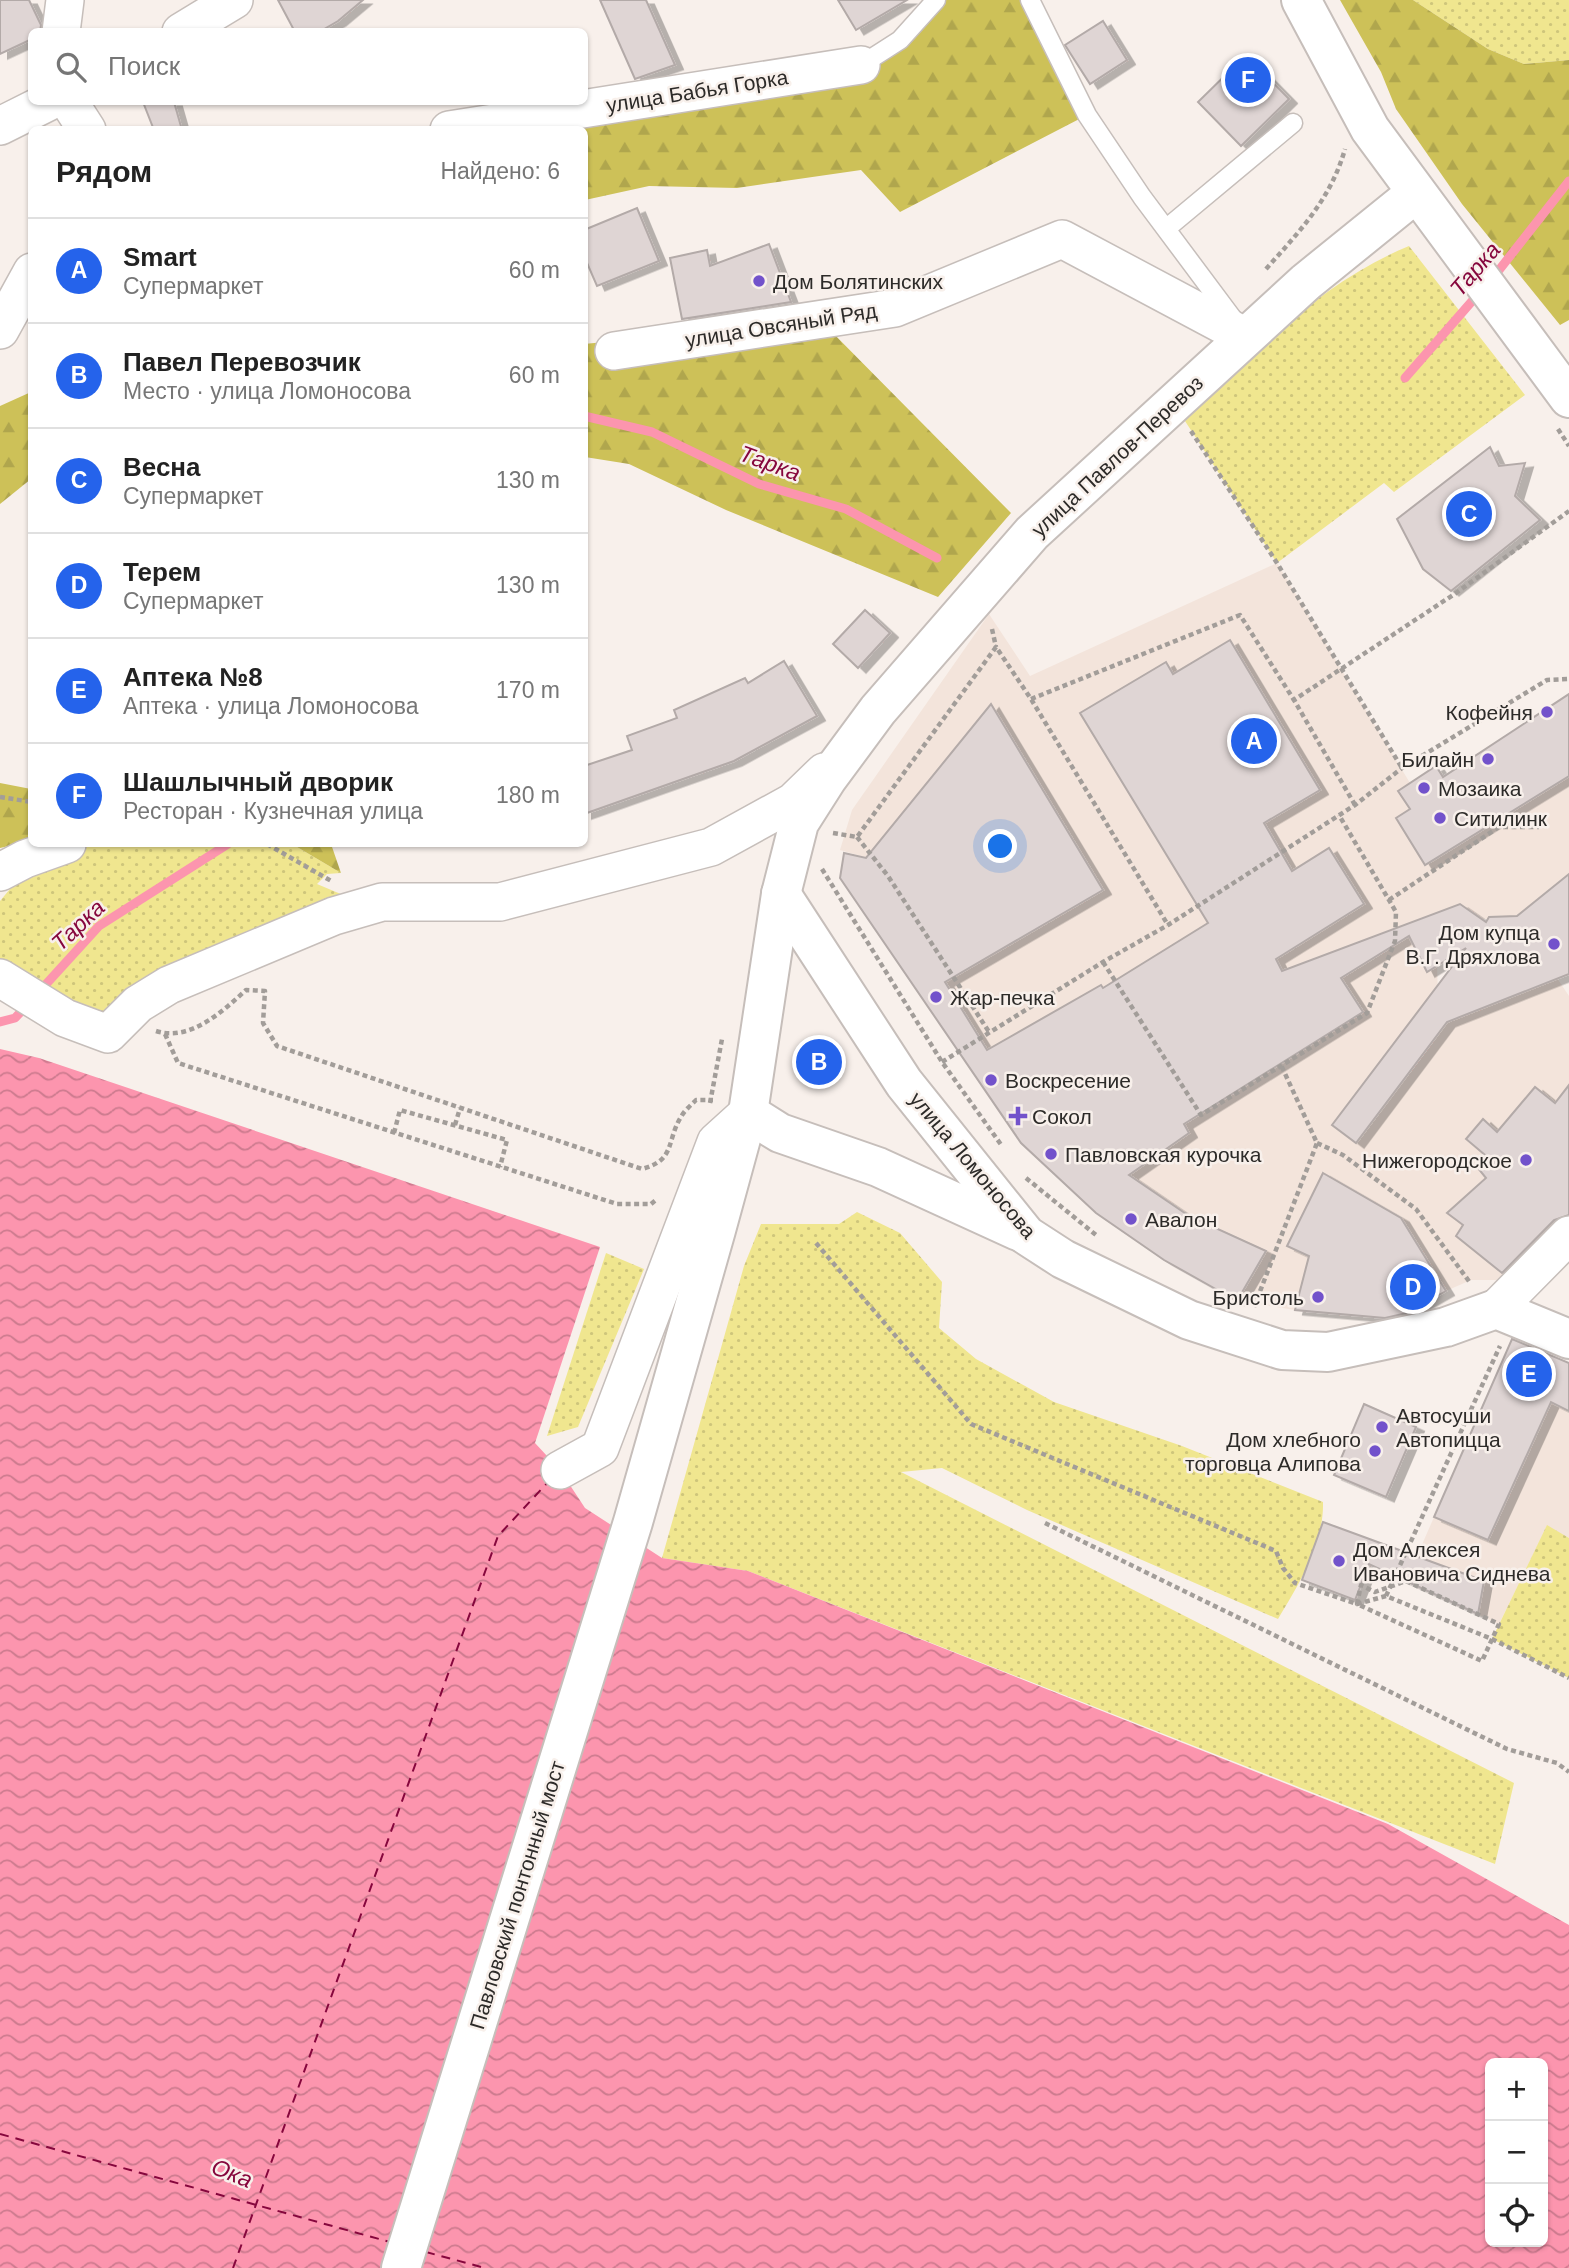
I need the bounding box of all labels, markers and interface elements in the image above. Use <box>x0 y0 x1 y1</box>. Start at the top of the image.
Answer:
search box <box>28 28 588 105</box>
icon: search <box>52 48 90 86</box>
text: Поиск <box>108 51 180 81</box>
pin: F <box>1225 54 1271 106</box>
street label: улица Бабья Горка <box>604 65 790 117</box>
text: Рядом <box>56 155 152 188</box>
text: Найдено: 6 <box>440 158 560 184</box>
water label: Тарка <box>1445 237 1505 301</box>
text: Smart <box>123 242 197 272</box>
text: A <box>71 257 87 283</box>
text: 60 m <box>509 257 560 283</box>
place label: Дом Болятинских <box>773 270 943 293</box>
text: Супермаркет <box>123 273 263 299</box>
marker: Дом Болятинских <box>751 273 767 289</box>
street label: улица Овсяный Ряд <box>683 298 879 352</box>
text: Павел Перевозчик <box>123 347 361 377</box>
text: B <box>71 362 87 388</box>
text: 60 m <box>509 362 560 388</box>
street label: улица Павлов-Перевоз <box>1027 371 1207 541</box>
text: Место · улица Ломоносова <box>123 378 411 404</box>
water label: Тарка <box>736 440 804 486</box>
text: Весна <box>123 452 201 482</box>
text: C <box>71 467 87 493</box>
text: 130 m <box>496 467 560 493</box>
text: Супермаркет <box>123 483 263 509</box>
pin: C <box>1446 488 1492 540</box>
text: Терем <box>123 557 201 587</box>
text: D <box>71 572 87 598</box>
text: 130 m <box>496 572 560 598</box>
text: Супермаркет <box>123 588 263 614</box>
text: Аптека №8 <box>123 662 263 692</box>
text: E <box>71 677 87 703</box>
text: 170 m <box>496 677 560 703</box>
text: Аптека · улица Ломоносова <box>123 693 419 719</box>
place label: Кофейня <box>1445 701 1533 724</box>
marker: Кофейня <box>1539 704 1555 720</box>
pin: A <box>1231 715 1277 767</box>
place label: Билайн <box>1401 748 1474 771</box>
marker: Билайн <box>1480 751 1496 767</box>
text: Шашлычный дворик <box>123 767 393 797</box>
place label: Мозаика <box>1438 777 1522 800</box>
marker: Мозаика <box>1416 780 1432 796</box>
text: F <box>72 782 86 808</box>
text: 180 m <box>496 782 560 808</box>
text: Ресторан · Кузнечная улица <box>123 798 423 824</box>
place label: Ситилинк <box>1454 807 1548 830</box>
marker: Ситилинк <box>1432 810 1448 826</box>
your location <box>983 829 1017 863</box>
water label: Тарка <box>46 894 110 956</box>
place label: Дом купца В.Г. Дряхлова <box>1405 921 1540 968</box>
marker: Дом купца В.Г. Дряхлова <box>1546 936 1562 952</box>
place label: Жар-печка <box>950 986 1055 1009</box>
marker: Жар-печка <box>928 989 944 1005</box>
pin: B <box>796 1036 842 1088</box>
place label: Воскресение <box>1005 1069 1131 1092</box>
marker: Воскресение <box>983 1072 999 1088</box>
street label: улица Ломоносова <box>905 1087 1041 1243</box>
place label: Сокол <box>1032 1105 1092 1128</box>
marker: Сокол <box>1010 1108 1026 1124</box>
place label: Павловская курочка <box>1065 1143 1262 1166</box>
marker: Павловская курочка <box>1043 1146 1059 1162</box>
place label: Нижегородское <box>1362 1149 1512 1172</box>
marker: Нижегородское <box>1518 1152 1534 1168</box>
place label: Авалон <box>1145 1208 1217 1231</box>
marker: Авалон <box>1123 1211 1139 1227</box>
pin: D <box>1390 1261 1436 1313</box>
place label: Бристоль <box>1213 1286 1304 1309</box>
marker: Бристоль <box>1310 1289 1326 1305</box>
pin: E <box>1506 1348 1552 1400</box>
place label: Автосуши Автопицца <box>1396 1404 1501 1451</box>
marker: Автосуши Автопицца <box>1374 1419 1390 1435</box>
place label: Дом хлебного торговца Алипова <box>1185 1428 1361 1475</box>
marker: Дом хлебного торговца Алипова <box>1367 1443 1383 1459</box>
place label: Дом Алексея Ивановича Сиднева <box>1353 1538 1551 1585</box>
marker: Дом Алексея Ивановича Сиднева <box>1331 1553 1347 1569</box>
street label: Павловский понтонный мост <box>465 1758 569 2032</box>
map controls <box>1485 2058 1548 2247</box>
button: + <box>1485 2058 1548 2121</box>
button: − <box>1485 2121 1548 2184</box>
water label: Ока <box>208 2153 256 2193</box>
button: locate <box>1485 2184 1548 2247</box>

